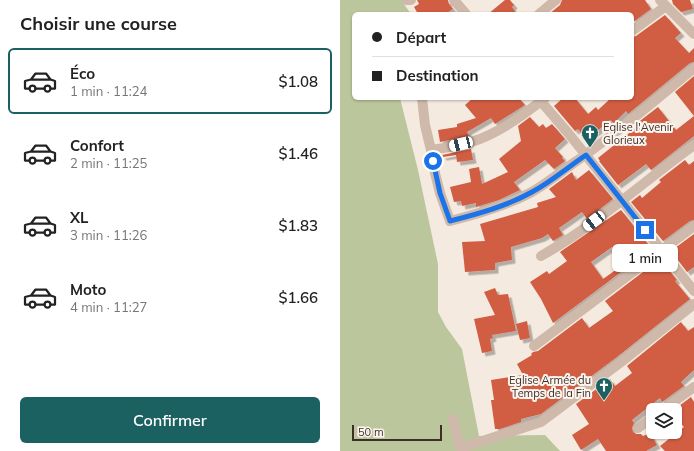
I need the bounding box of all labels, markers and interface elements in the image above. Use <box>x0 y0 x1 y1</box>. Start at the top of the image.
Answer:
text: Choisir une course <box>20 12 177 35</box>
text: Départ <box>396 28 446 47</box>
icon: car <box>22 63 58 99</box>
text: Éco <box>70 64 95 83</box>
text: Destination <box>396 66 479 85</box>
text: $1.08 <box>278 72 318 91</box>
text: 1 min · 11:24 <box>70 83 147 99</box>
place label: Eglise l'Avenir Glorieux <box>603 120 673 147</box>
church icon: Eglise l'Avenir Glorieux <box>580 123 600 148</box>
icon: car <box>22 135 58 171</box>
car <box>448 135 474 153</box>
text: Confort <box>70 136 124 155</box>
text: $1.46 <box>278 144 318 163</box>
route start <box>424 152 442 170</box>
text: 2 min · 11:25 <box>70 155 147 171</box>
icon: car <box>22 207 58 243</box>
text: XL <box>70 208 88 227</box>
car <box>581 209 607 233</box>
text: $1.83 <box>278 216 318 235</box>
route end <box>636 221 654 239</box>
text: 3 min · 11:26 <box>70 227 147 243</box>
callout: 1 min <box>612 244 678 272</box>
text: 1 min <box>628 250 662 266</box>
icon: car <box>22 279 58 315</box>
text: Moto <box>70 280 106 299</box>
text: $1.66 <box>278 288 318 307</box>
text: 4 min · 11:27 <box>70 299 147 315</box>
place label: Eglise Armée du Temps de la Fin <box>509 373 591 400</box>
church icon: Eglise Armée du Temps de la Fin <box>594 376 614 401</box>
button: Confirmer <box>20 397 320 443</box>
map controls <box>646 403 682 439</box>
button: layers <box>646 403 682 439</box>
scale bar <box>352 423 442 442</box>
text: 50 m <box>358 425 384 439</box>

